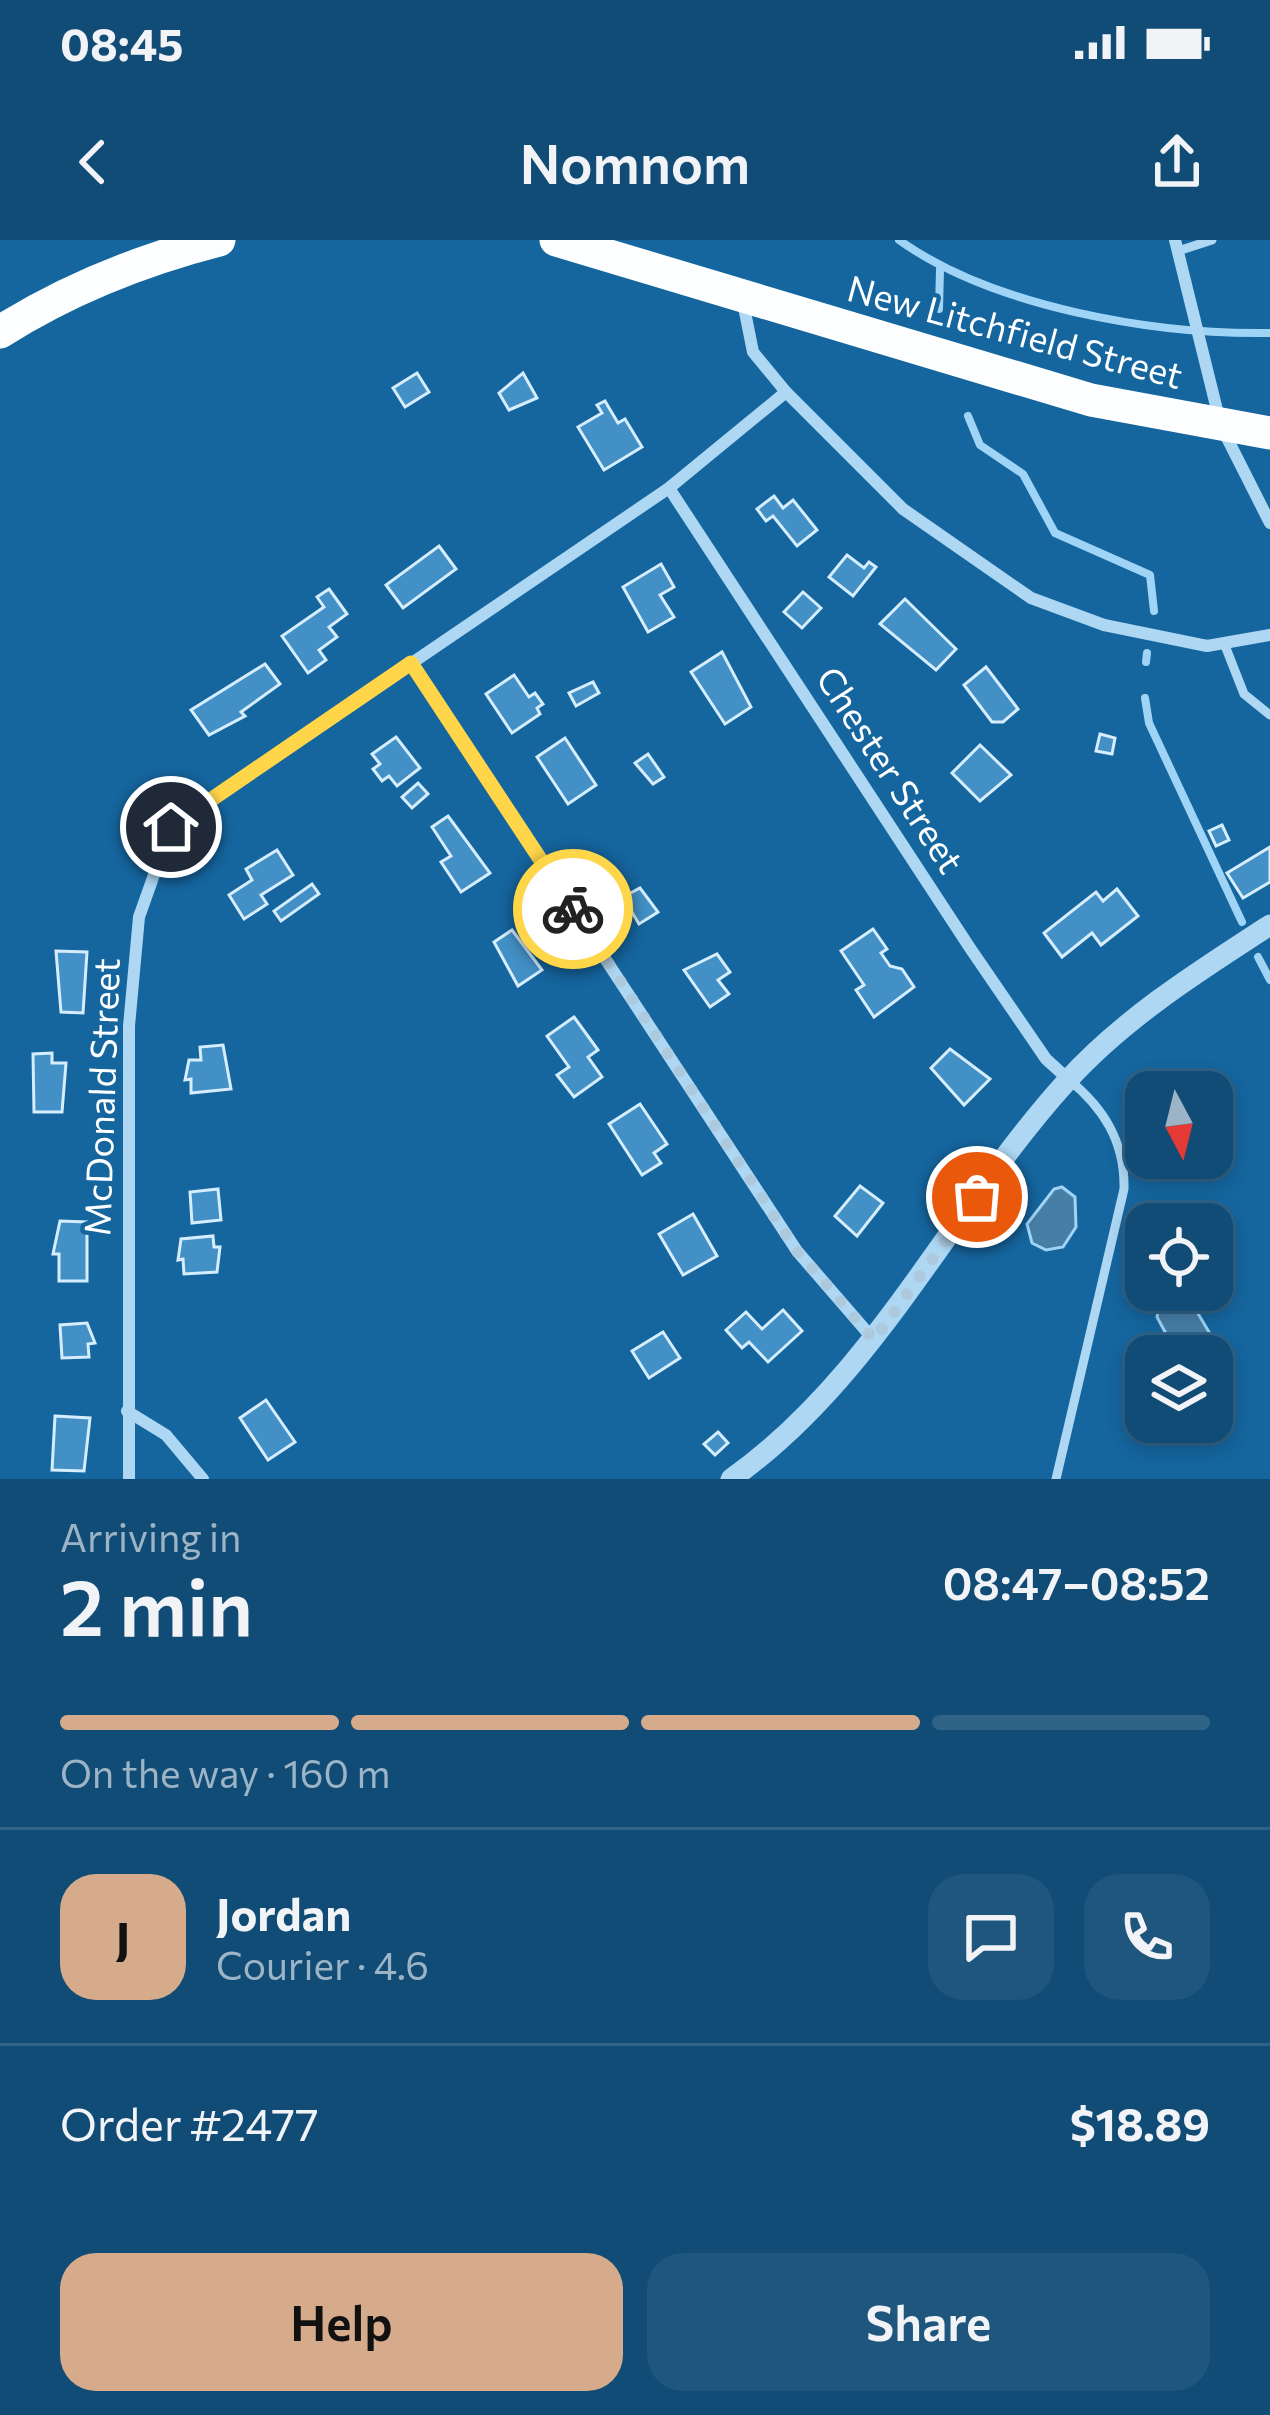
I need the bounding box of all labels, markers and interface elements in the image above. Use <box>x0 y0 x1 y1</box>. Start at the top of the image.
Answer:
text: 08:45 <box>60 15 183 70</box>
icon: back <box>60 129 126 195</box>
text: Nomnom <box>520 129 750 195</box>
icon: share <box>1144 129 1210 195</box>
street label: New Litchfield Street <box>843 264 1188 396</box>
street label: Chester Street <box>809 658 975 880</box>
pin <box>120 776 222 878</box>
icon: home <box>138 794 204 860</box>
courier <box>513 849 633 969</box>
icon: bike <box>540 876 606 942</box>
street label: McDonald Street <box>73 957 127 1237</box>
north arrow <box>1125 1071 1233 1179</box>
map controls <box>1125 1071 1233 1443</box>
pin <box>926 1146 1028 1248</box>
icon: bag <box>944 1164 1010 1230</box>
button: locate <box>1125 1203 1233 1311</box>
button: layers <box>1125 1335 1233 1443</box>
text: Arriving in <box>60 1512 241 1560</box>
text: 08:47–08:52 <box>943 1554 1210 1609</box>
text: 2 min <box>60 1557 253 1652</box>
text: On the way · 160 m <box>60 1748 390 1796</box>
button: chat <box>928 1874 1054 2000</box>
button: phone <box>1084 1874 1210 2000</box>
text: Jordan <box>216 1885 351 1940</box>
text: J <box>116 1909 130 1964</box>
text: Courier · 4.6 <box>216 1940 429 1988</box>
text: Order #2477 <box>60 2095 319 2150</box>
text: $18.89 <box>1070 2095 1210 2150</box>
button: Help <box>60 2253 623 2391</box>
button: Share <box>647 2253 1210 2391</box>

